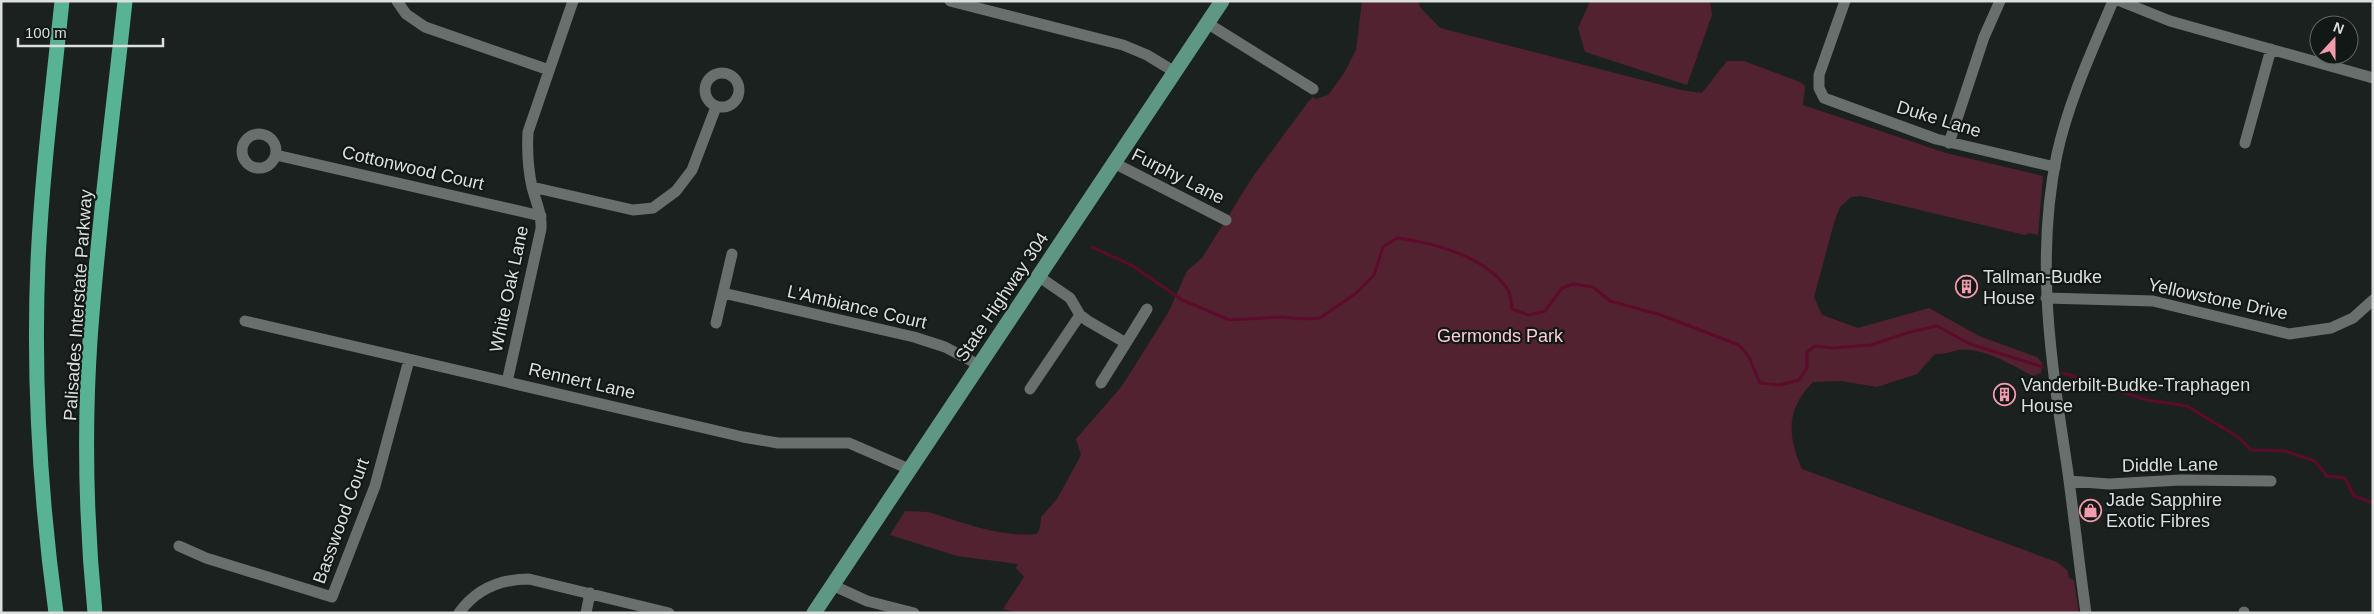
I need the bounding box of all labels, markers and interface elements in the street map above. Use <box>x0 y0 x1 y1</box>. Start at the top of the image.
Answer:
scale bar <box>18 15 162 47</box>
north arrow <box>2309 15 2359 65</box>
text: N <box>2331 19 2346 37</box>
text: 100 m <box>25 24 67 41</box>
street label: Duke Lane <box>1894 97 1984 141</box>
street label: Cottonwood Court <box>340 142 486 194</box>
street label: Furphy Lane <box>1128 144 1228 208</box>
street label: Palisades Interstate Parkway <box>60 189 96 421</box>
street label: White Oak Lane <box>486 224 532 354</box>
street label: State Highway 304 <box>951 229 1053 365</box>
place label: Tallman-Budke House <box>1983 267 2102 308</box>
street label: Yellowstone Drive <box>2146 274 2290 324</box>
building icon: Tallman-Budke House <box>1955 275 1979 299</box>
street label: L'Ambiance Court <box>785 281 929 333</box>
park label: Germonds Park <box>1437 326 1564 346</box>
street label: Rennert Lane <box>527 359 637 403</box>
place label: Vanderbilt-Budke-Traphagen House <box>2021 375 2250 416</box>
building icon: Vanderbilt-Budke-Traphagen House <box>1993 383 2017 407</box>
street label: Diddle Lane <box>2122 454 2218 476</box>
street label: Basswood Court <box>309 456 373 586</box>
place label: Jade Sapphire Exotic Fibres <box>2106 490 2222 531</box>
shop icon: Jade Sapphire Exotic Fibres <box>2078 498 2102 522</box>

